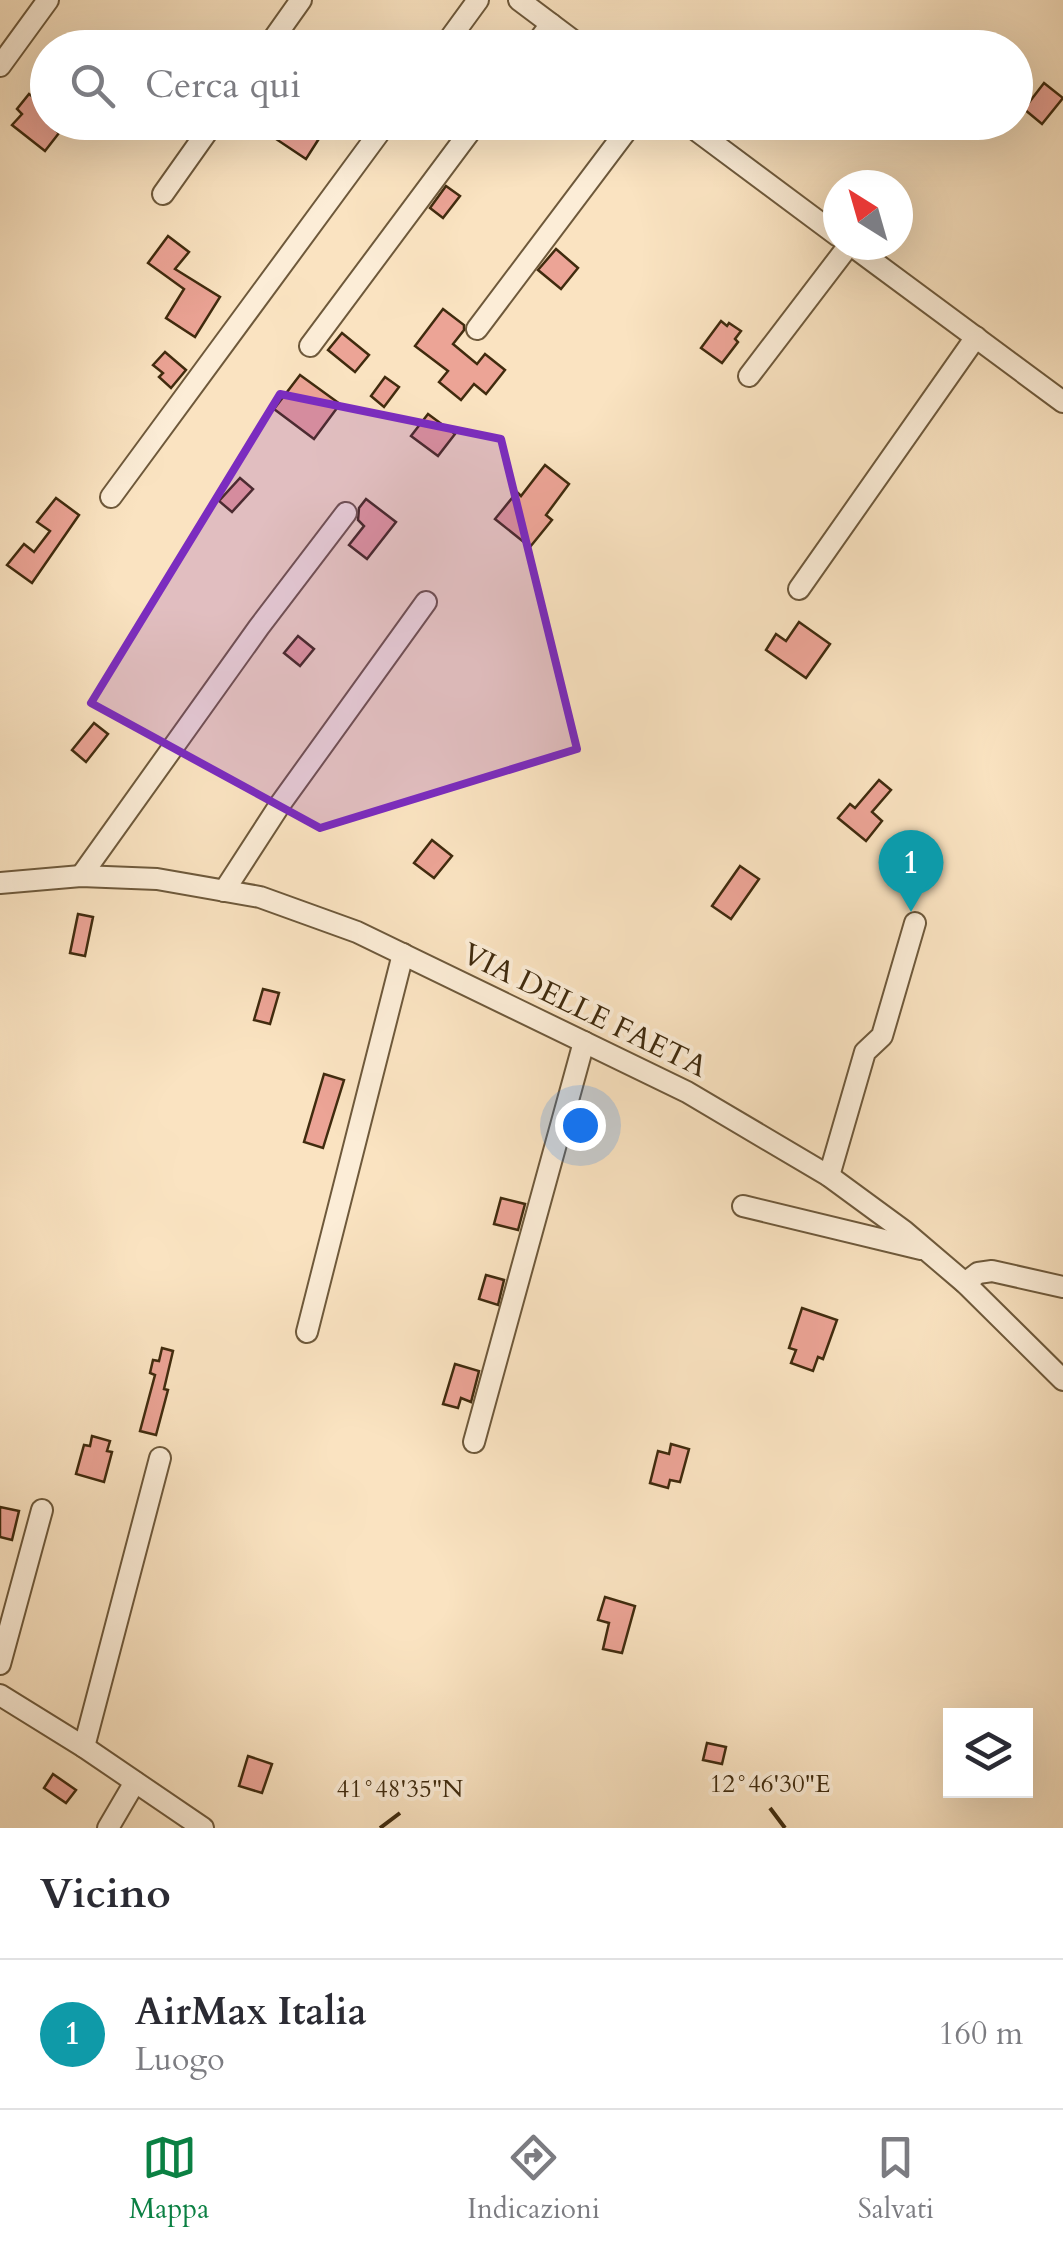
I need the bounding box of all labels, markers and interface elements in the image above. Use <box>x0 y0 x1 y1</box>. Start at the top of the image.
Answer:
search box <box>30 30 1033 140</box>
icon: search <box>65 58 120 113</box>
text: Cerca qui <box>145 59 301 111</box>
north arrow <box>823 170 913 260</box>
pin: 1 <box>878 830 944 912</box>
street label: VIA DELLE FAETA <box>455 933 715 1088</box>
your location <box>555 1100 606 1151</box>
map controls <box>943 1708 1033 1798</box>
button: layers <box>943 1708 1033 1798</box>
text: 12°46'30"E <box>710 1767 830 1801</box>
text: 41°48'35"N <box>337 1772 463 1806</box>
text: Vicino <box>40 1865 171 1922</box>
text: AirMax Italia <box>135 1986 367 2038</box>
text: 1 <box>64 2012 81 2056</box>
text: 160 m <box>938 2012 1023 2056</box>
text: Luogo <box>135 2038 224 2082</box>
tab: Mappa <box>129 2130 209 2228</box>
tab: Indicazioni <box>467 2130 600 2228</box>
tab: Salvati <box>858 2130 934 2228</box>

